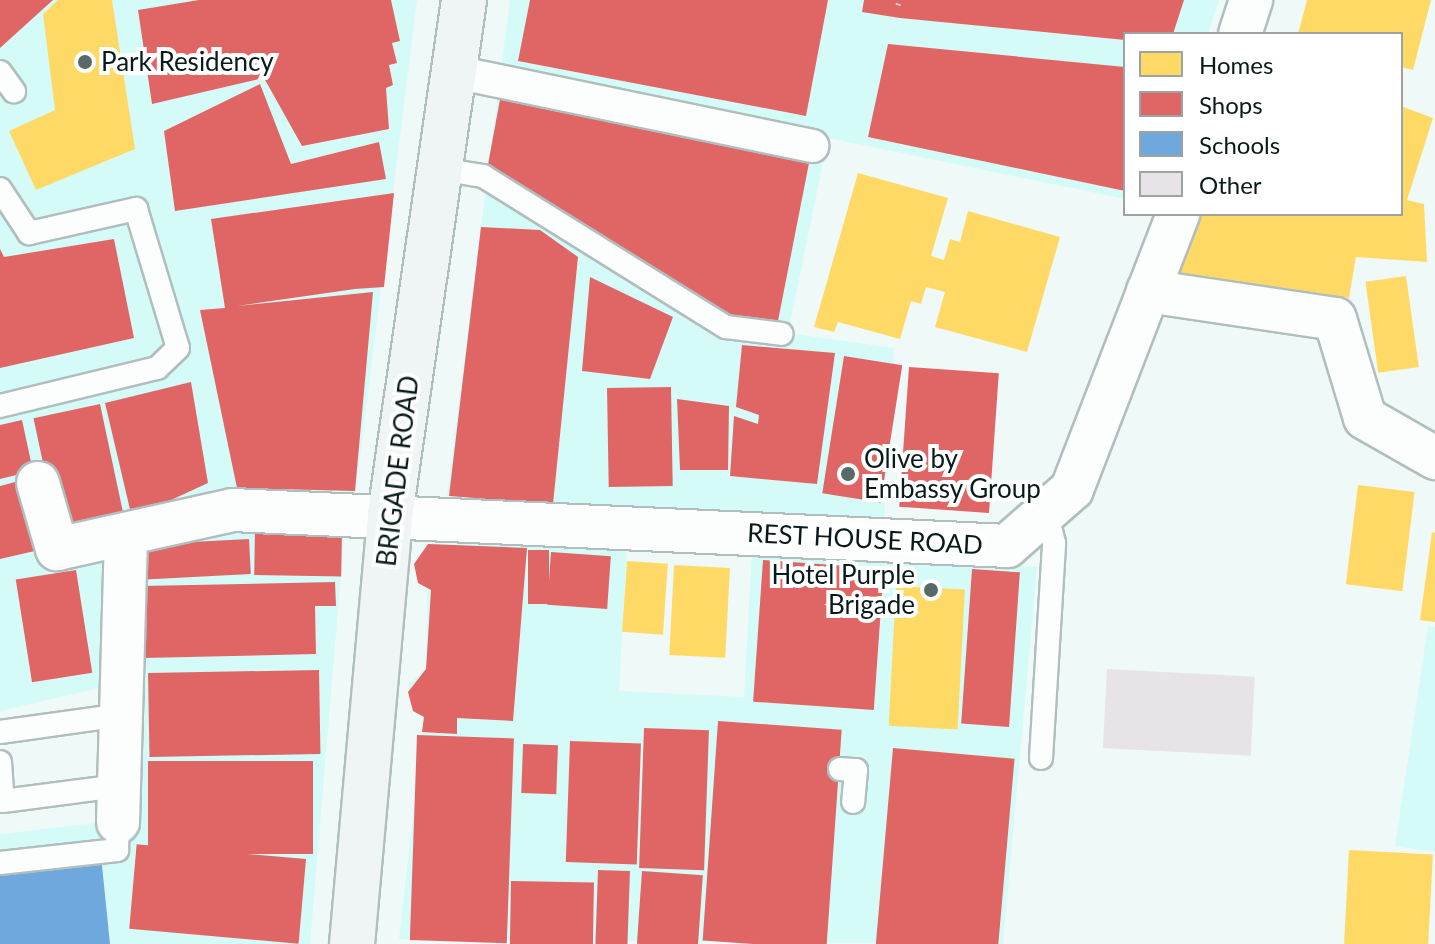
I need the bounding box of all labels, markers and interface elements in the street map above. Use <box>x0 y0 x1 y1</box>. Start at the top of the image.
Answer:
legend <box>1123 32 1403 216</box>
place label: Park Residency <box>101 46 274 78</box>
text: Homes <box>1199 50 1273 79</box>
marker: Park Residency <box>76 53 94 71</box>
text: Shops <box>1199 90 1263 119</box>
text: Schools <box>1199 130 1280 159</box>
text: Other <box>1199 170 1262 199</box>
street label: BRIGADE ROAD <box>371 374 425 568</box>
place label: Olive by Embassy Group <box>864 443 1041 504</box>
marker: Olive by Embassy Group <box>839 465 857 483</box>
street label: REST HOUSE ROAD <box>746 517 984 561</box>
place label: Hotel Purple Brigade <box>771 559 915 620</box>
marker: Hotel Purple Brigade <box>922 581 940 599</box>

